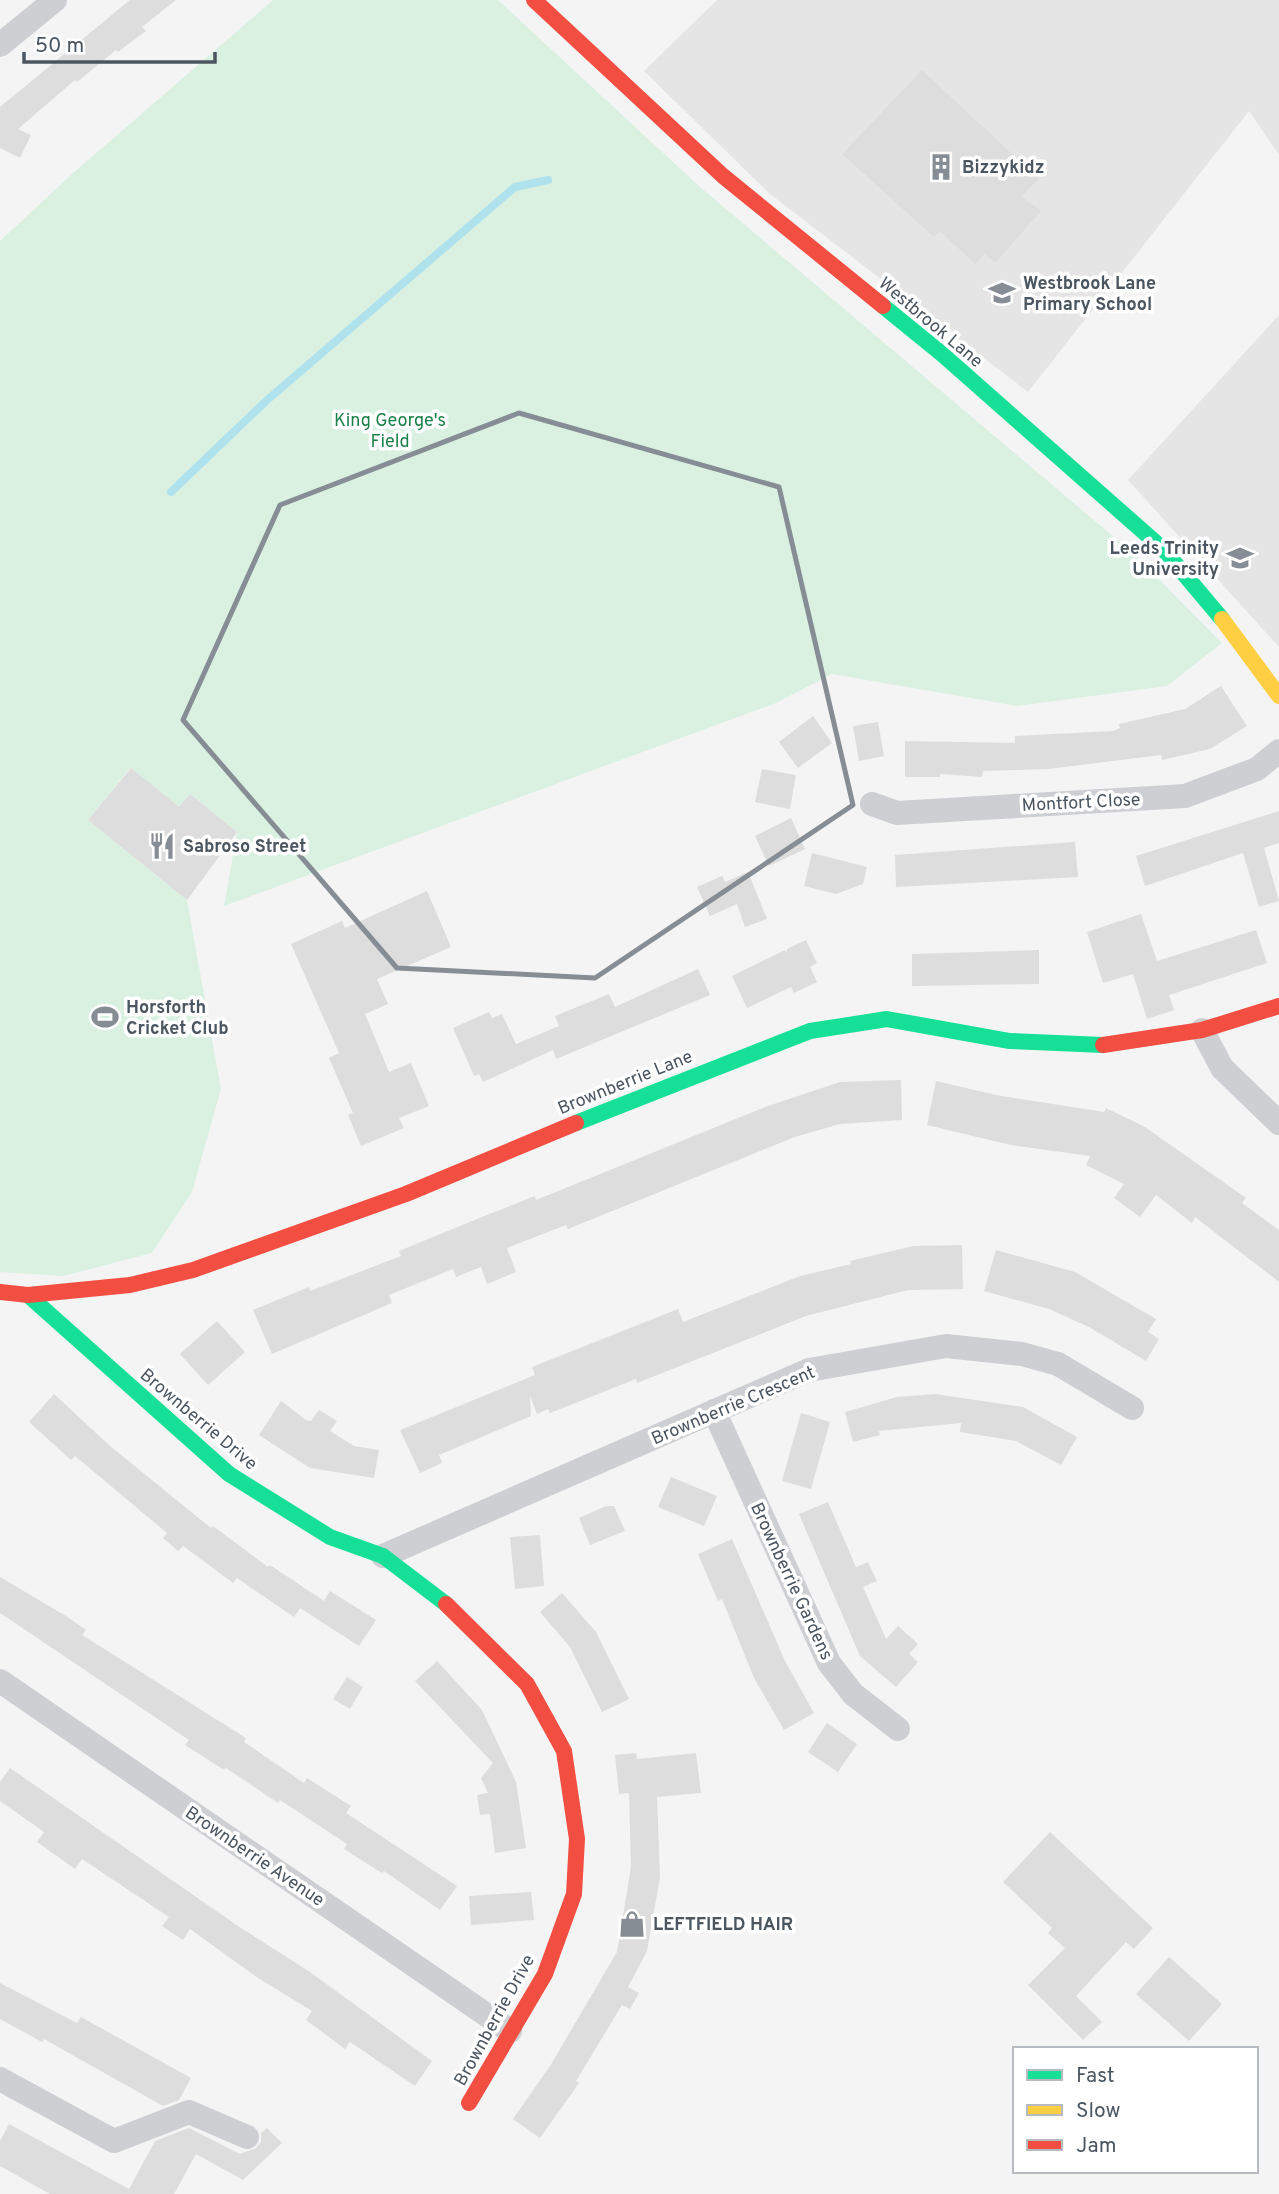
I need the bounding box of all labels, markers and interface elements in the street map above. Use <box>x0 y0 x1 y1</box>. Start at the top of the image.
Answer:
scale bar <box>24 21 215 65</box>
text: 50 m <box>35 33 84 60</box>
building icon: Bizzykidz <box>926 152 956 182</box>
place label: Bizzykidz <box>962 157 1044 180</box>
street label: Westbrook Lane <box>873 273 987 374</box>
place label: Westbrook Lane Primary School <box>1023 273 1156 317</box>
school or university icon: Westbrook Lane Primary School <box>987 278 1017 308</box>
park label: King George's Field <box>334 410 446 454</box>
place label: Leeds Trinity University <box>1109 538 1219 582</box>
school or university icon: Leeds Trinity University <box>1225 543 1255 573</box>
street label: Montfort Close <box>1021 789 1141 818</box>
restaurant icon: Sabroso Street <box>147 831 177 861</box>
place label: Sabroso Street <box>183 836 306 859</box>
place label: Horsforth Cricket Club <box>126 997 229 1041</box>
sports icon: Horsforth Cricket Club <box>90 1002 120 1032</box>
street label: Brownberrie Lane <box>555 1046 696 1121</box>
street label: Brownberrie Crescent <box>648 1362 819 1451</box>
street label: Brownberrie Drive <box>135 1364 262 1476</box>
street label: Brownberrie Gardens <box>744 1499 837 1664</box>
street label: Brownberrie Avenue <box>180 1802 328 1912</box>
shop icon: LEFTFIELD HAIR <box>617 1909 647 1939</box>
place label: LEFTFIELD HAIR <box>653 1914 793 1937</box>
street label: Brownberrie Drive <box>450 1951 541 2090</box>
legend <box>1013 2047 1258 2173</box>
text: Fast <box>1076 2063 1115 2090</box>
text: Slow <box>1076 2098 1121 2125</box>
text: Jam <box>1076 2133 1117 2160</box>

